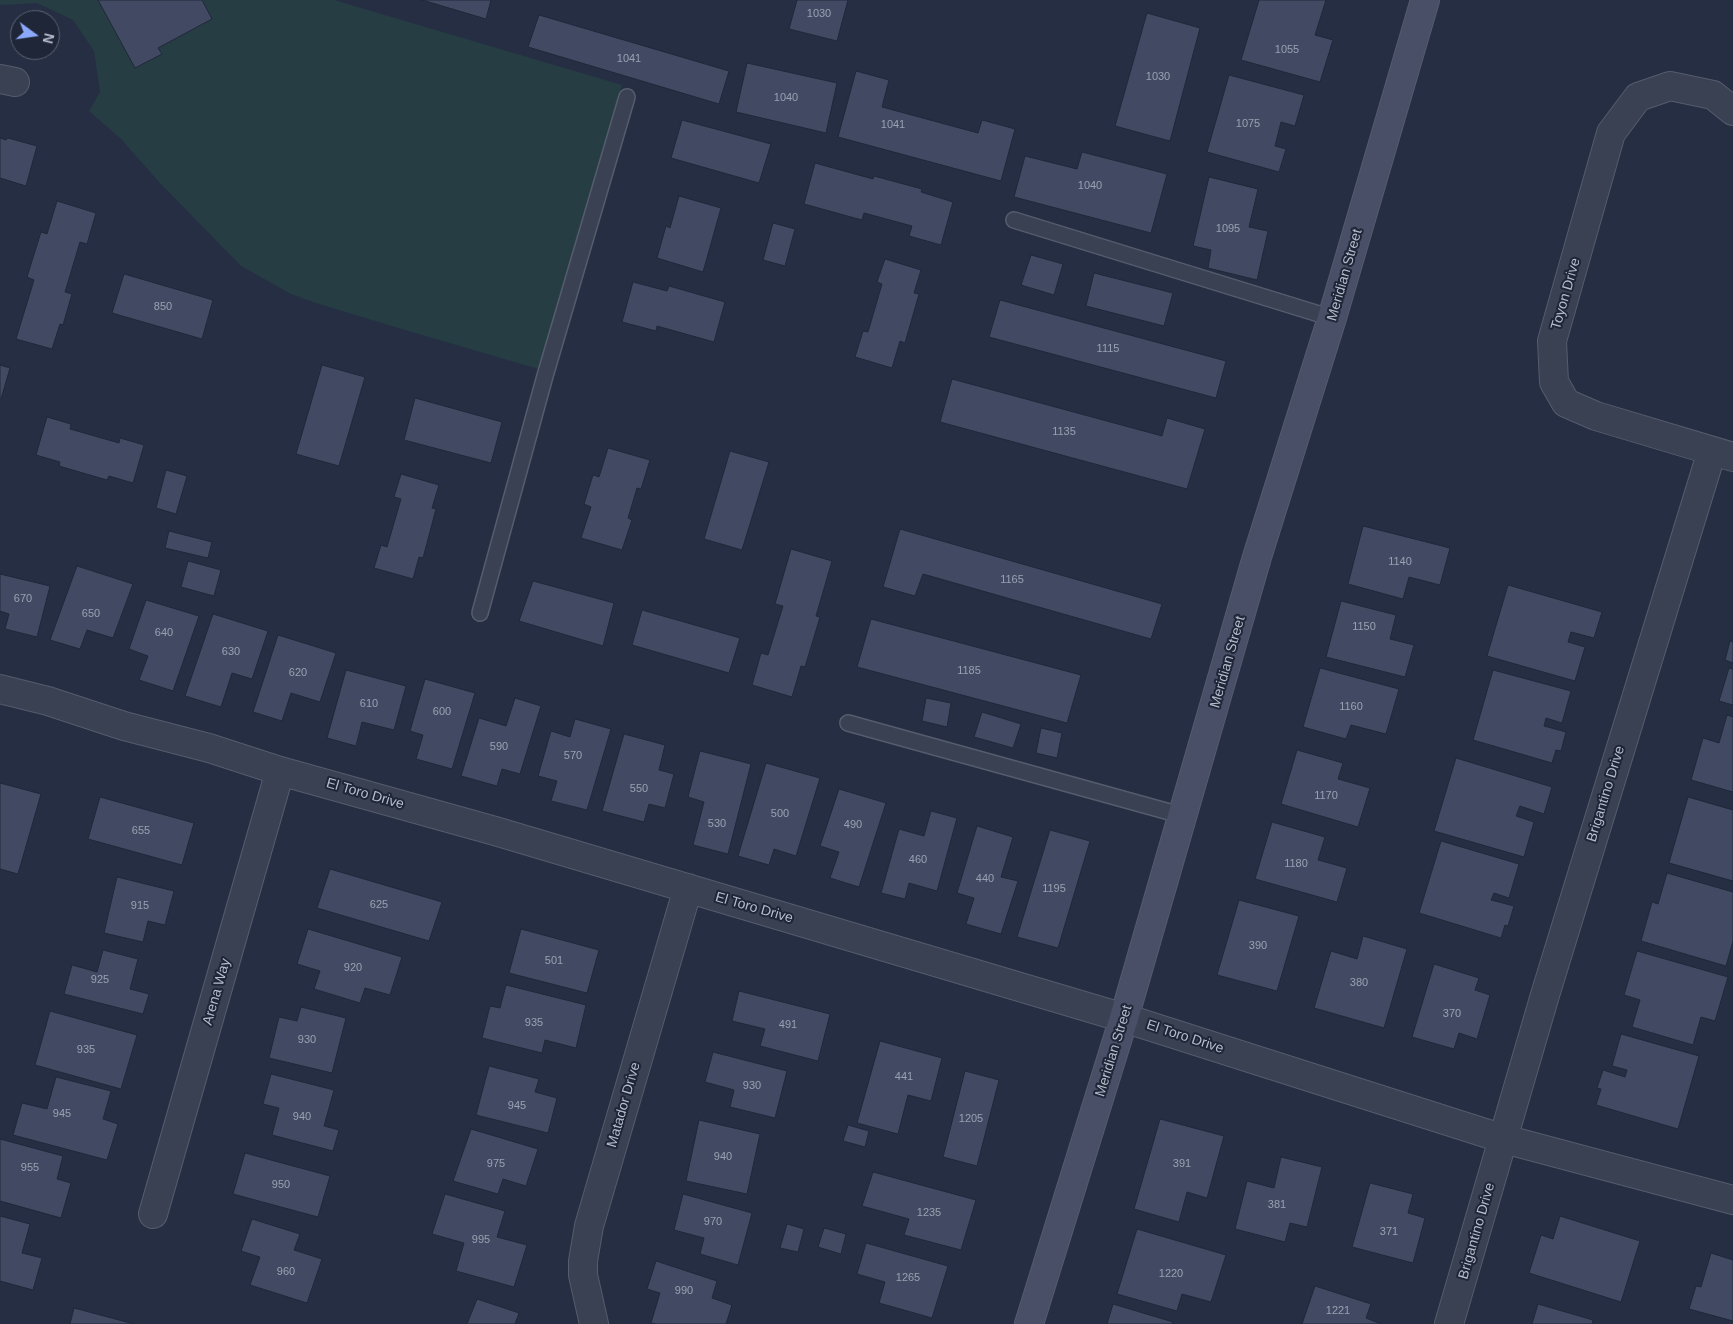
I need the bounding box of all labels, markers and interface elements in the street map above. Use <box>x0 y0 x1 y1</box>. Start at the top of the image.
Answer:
house number: 1030 <box>807 7 831 21</box>
north arrow <box>10 10 60 60</box>
text: N <box>40 32 58 45</box>
house number: 1055 <box>1275 43 1299 57</box>
house number: 1041 <box>617 52 641 66</box>
house number: 1030 <box>1146 70 1170 84</box>
house number: 1040 <box>774 91 798 105</box>
house number: 1075 <box>1236 117 1260 131</box>
house number: 1041 <box>881 118 905 132</box>
house number: 1040 <box>1078 179 1102 193</box>
house number: 1095 <box>1216 222 1240 236</box>
street label: Meridian Street <box>1324 227 1366 323</box>
street label: Toyon Drive <box>1548 256 1584 332</box>
house number: 850 <box>154 300 172 314</box>
house number: 1115 <box>1097 342 1119 356</box>
house number: 1135 <box>1052 425 1076 439</box>
house number: 1140 <box>1388 555 1412 569</box>
house number: 1165 <box>1000 573 1024 587</box>
house number: 670 <box>14 592 32 606</box>
house number: 650 <box>82 607 100 621</box>
street label: Meridian Street <box>1207 614 1249 710</box>
house number: 1150 <box>1352 620 1376 634</box>
house number: 640 <box>155 626 173 640</box>
house number: 630 <box>222 645 240 659</box>
house number: 1185 <box>957 664 981 678</box>
house number: 620 <box>289 666 307 680</box>
house number: 610 <box>360 697 378 711</box>
house number: 1160 <box>1339 700 1363 714</box>
house number: 600 <box>433 705 451 719</box>
house number: 590 <box>490 740 508 754</box>
street label: Brigantino Drive <box>1583 744 1629 844</box>
house number: 570 <box>564 749 582 763</box>
street label: El Toro Drive <box>324 775 406 813</box>
house number: 550 <box>630 782 648 796</box>
house number: 1170 <box>1314 789 1338 803</box>
house number: 500 <box>771 807 789 821</box>
house number: 530 <box>708 817 726 831</box>
house number: 490 <box>844 818 862 832</box>
house number: 655 <box>132 824 150 838</box>
house number: 460 <box>909 853 927 867</box>
house number: 1180 <box>1284 857 1308 871</box>
house number: 440 <box>976 872 994 886</box>
house number: 1195 <box>1042 882 1066 896</box>
street label: El Toro Drive <box>713 889 795 927</box>
house number: 625 <box>370 898 388 912</box>
house number: 915 <box>131 899 149 913</box>
house number: 390 <box>1249 939 1267 953</box>
house number: 501 <box>545 954 563 968</box>
street label: Arena Way <box>199 957 235 1027</box>
house number: 920 <box>344 961 362 975</box>
house number: 925 <box>91 973 109 987</box>
house number: 380 <box>1350 976 1368 990</box>
street label: Meridian Street <box>1092 1003 1136 1099</box>
house number: 370 <box>1443 1007 1461 1021</box>
house number: 935 <box>525 1016 543 1030</box>
street label: El Toro Drive <box>1144 1017 1226 1057</box>
house number: 491 <box>779 1018 797 1032</box>
house number: 930 <box>298 1033 316 1047</box>
house number: 935 <box>77 1043 95 1057</box>
street label: Matador Drive <box>604 1060 644 1150</box>
house number: 441 <box>895 1070 913 1084</box>
house number: 930 <box>743 1079 761 1093</box>
house number: 945 <box>508 1099 526 1113</box>
house number: 945 <box>53 1107 71 1121</box>
house number: 940 <box>293 1110 311 1124</box>
house number: 1205 <box>959 1112 983 1126</box>
house number: 940 <box>714 1150 732 1164</box>
house number: 975 <box>487 1157 505 1171</box>
house number: 391 <box>1173 1157 1191 1171</box>
house number: 955 <box>21 1161 39 1175</box>
house number: 950 <box>272 1178 290 1192</box>
street label: Brigantino Drive <box>1455 1181 1499 1281</box>
house number: 381 <box>1268 1198 1286 1212</box>
house number: 1235 <box>917 1206 941 1220</box>
house number: 970 <box>704 1215 722 1229</box>
house number: 371 <box>1380 1225 1398 1239</box>
house number: 995 <box>472 1233 490 1247</box>
house number: 960 <box>277 1265 295 1279</box>
house number: 1220 <box>1159 1267 1183 1281</box>
house number: 1265 <box>896 1271 920 1285</box>
house number: 990 <box>675 1284 693 1298</box>
house number: 1221 <box>1326 1304 1350 1318</box>

